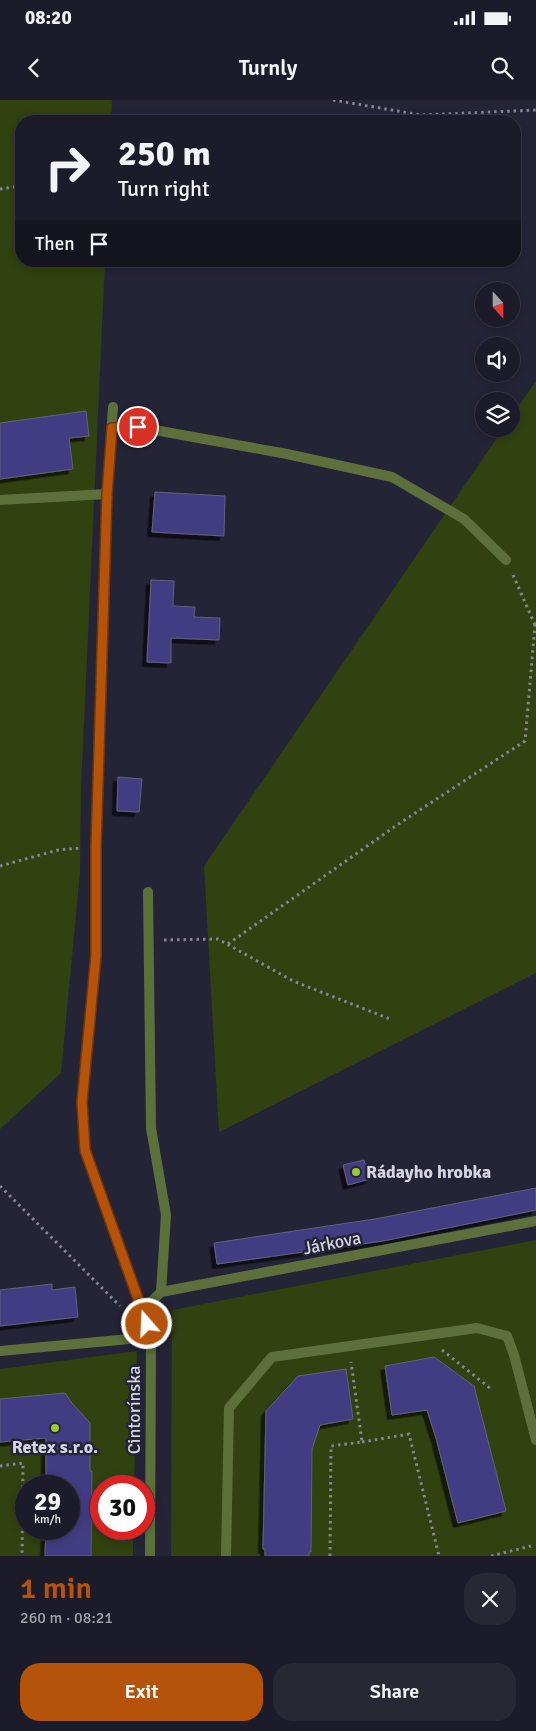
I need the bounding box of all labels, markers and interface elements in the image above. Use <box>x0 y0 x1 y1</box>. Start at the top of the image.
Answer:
text: 08:20 <box>25 6 72 30</box>
icon: back <box>20 54 48 82</box>
text: Turnly <box>239 54 297 81</box>
icon: search <box>488 54 516 82</box>
text: 250 m <box>118 132 211 175</box>
icon: right <box>35 135 100 200</box>
text: Turn right <box>118 175 210 202</box>
icon: arrive <box>85 230 113 258</box>
text: Then <box>35 232 75 256</box>
north arrow <box>475 282 520 328</box>
map controls <box>475 282 520 437</box>
button: sound <box>475 337 520 382</box>
button: layers <box>475 392 520 437</box>
pin <box>117 406 159 448</box>
icon: arrive <box>124 413 152 441</box>
place label: Rádayho hrobka <box>366 1161 491 1183</box>
marker: Rádayho hrobka <box>350 1166 362 1178</box>
street label: Járkova <box>301 1227 363 1259</box>
position arrow <box>120 1297 172 1349</box>
street label: Cintorínska <box>123 1366 145 1454</box>
marker: Retex s.r.o. <box>49 1422 61 1434</box>
place label: Retex s.r.o. <box>12 1436 98 1458</box>
speed limit sign: 30 <box>90 1475 155 1540</box>
text: 29 <box>34 1486 61 1517</box>
text: km/h <box>34 1512 61 1527</box>
text: 1 min <box>20 1570 92 1607</box>
button: close <box>464 1573 516 1625</box>
text: 260 m · 08:21 <box>20 1608 113 1628</box>
button: Exit <box>20 1663 263 1721</box>
button: Share <box>273 1663 516 1721</box>

